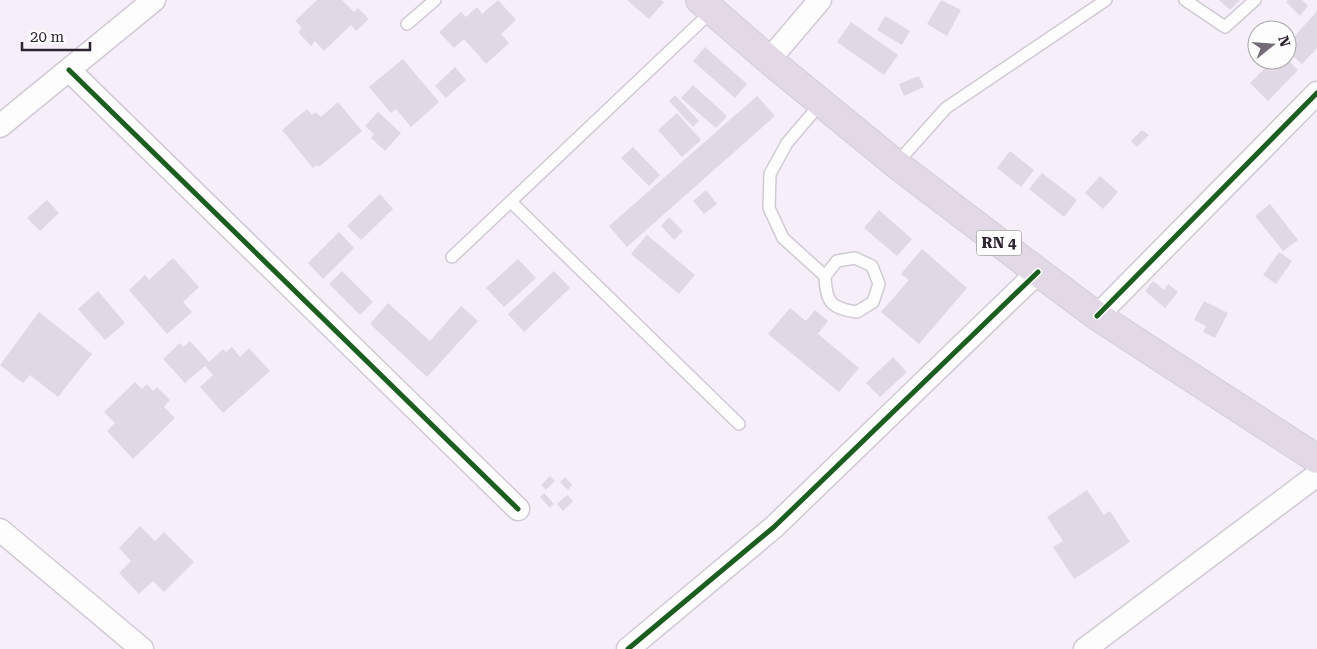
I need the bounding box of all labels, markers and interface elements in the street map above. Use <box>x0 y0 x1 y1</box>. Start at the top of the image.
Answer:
scale bar <box>22 20 90 52</box>
north arrow <box>1247 20 1297 70</box>
text: 20 m <box>30 28 65 46</box>
text: N <box>1275 34 1294 49</box>
road number: RN 4 <box>976 230 1022 256</box>

